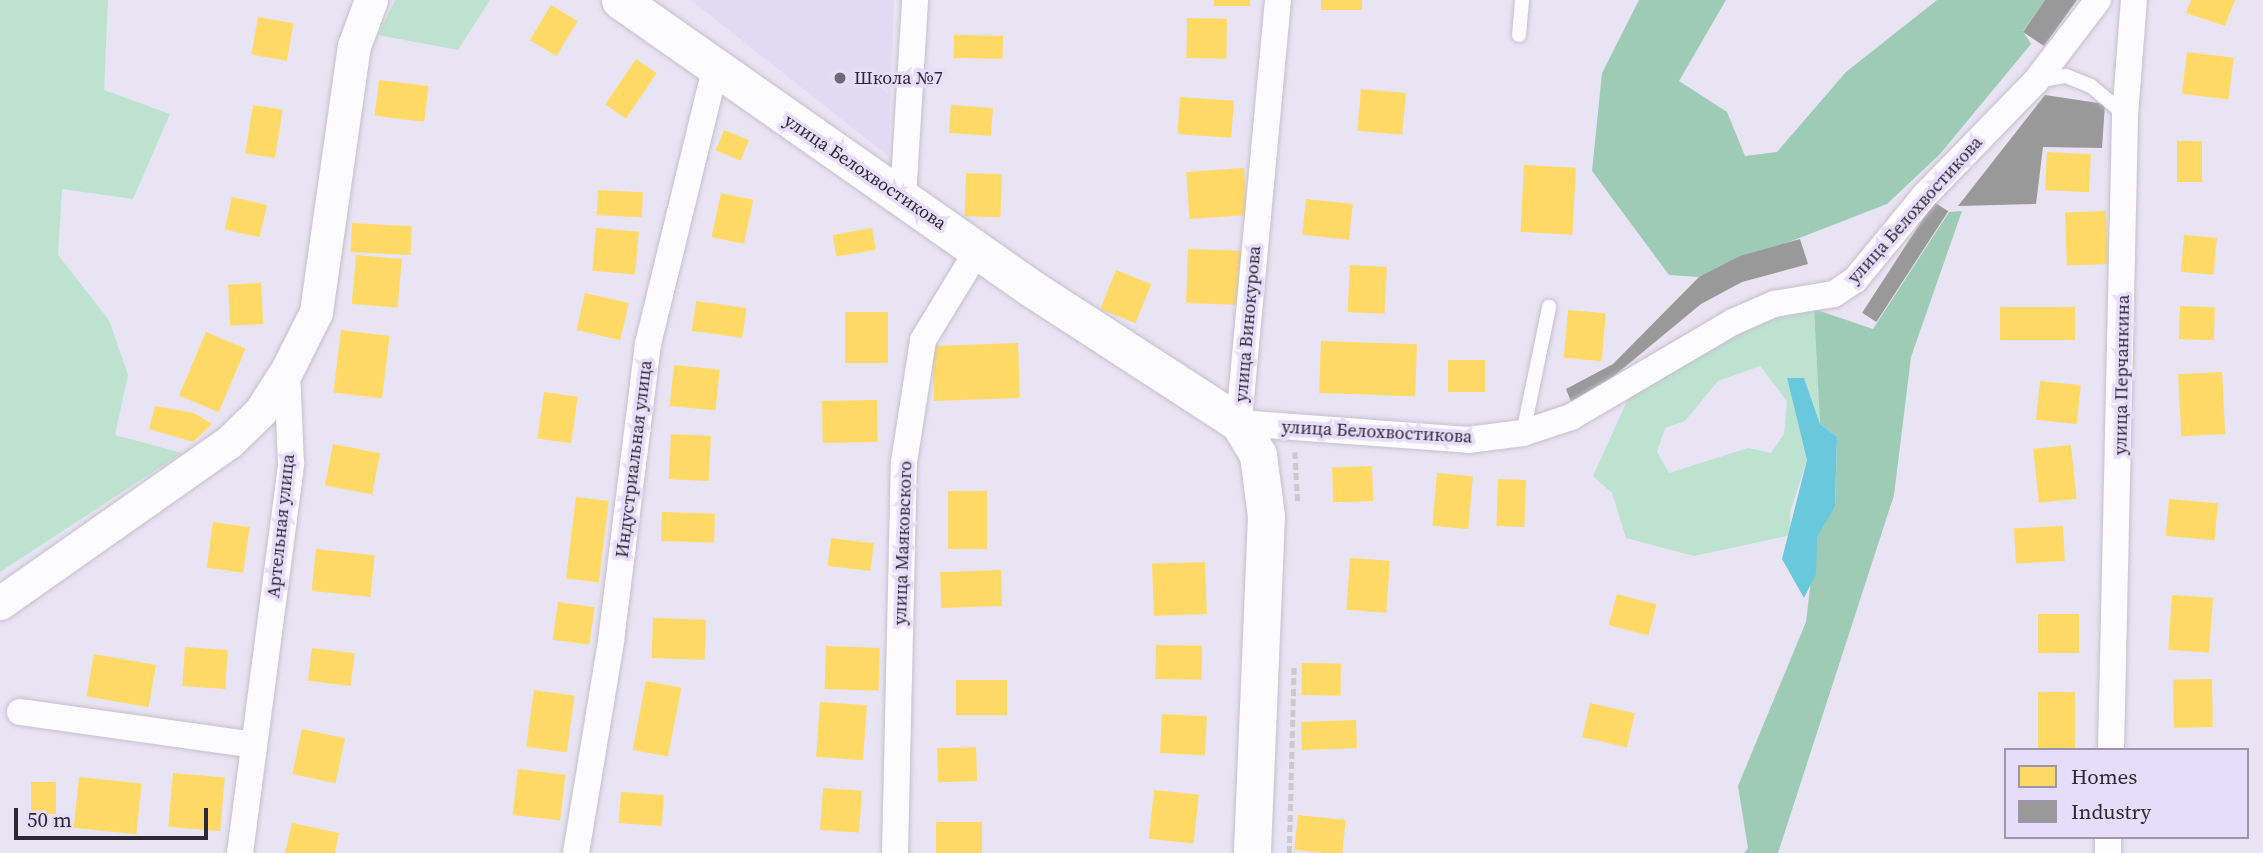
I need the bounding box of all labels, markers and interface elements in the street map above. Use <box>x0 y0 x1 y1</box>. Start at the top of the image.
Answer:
place label: Школа №7 <box>854 67 943 89</box>
marker: Школа №7 <box>832 70 848 86</box>
street label: улица Белохвостикова <box>780 110 950 234</box>
street label: улица Белохвостикова <box>1843 132 1987 288</box>
street label: улица Винокурова <box>1230 245 1266 403</box>
street label: улица Перчанкина <box>2110 295 2134 455</box>
street label: Индустриальная улица <box>611 359 657 559</box>
street label: улица Белохвостикова <box>1281 416 1473 448</box>
street label: Артельная улица <box>263 453 299 599</box>
street label: улица Маяковского <box>889 460 917 626</box>
legend <box>2004 748 2249 839</box>
text: Homes <box>2071 762 2137 791</box>
scale bar <box>18 794 212 838</box>
text: Industry <box>2071 797 2151 826</box>
text: 50 m <box>27 805 72 834</box>

